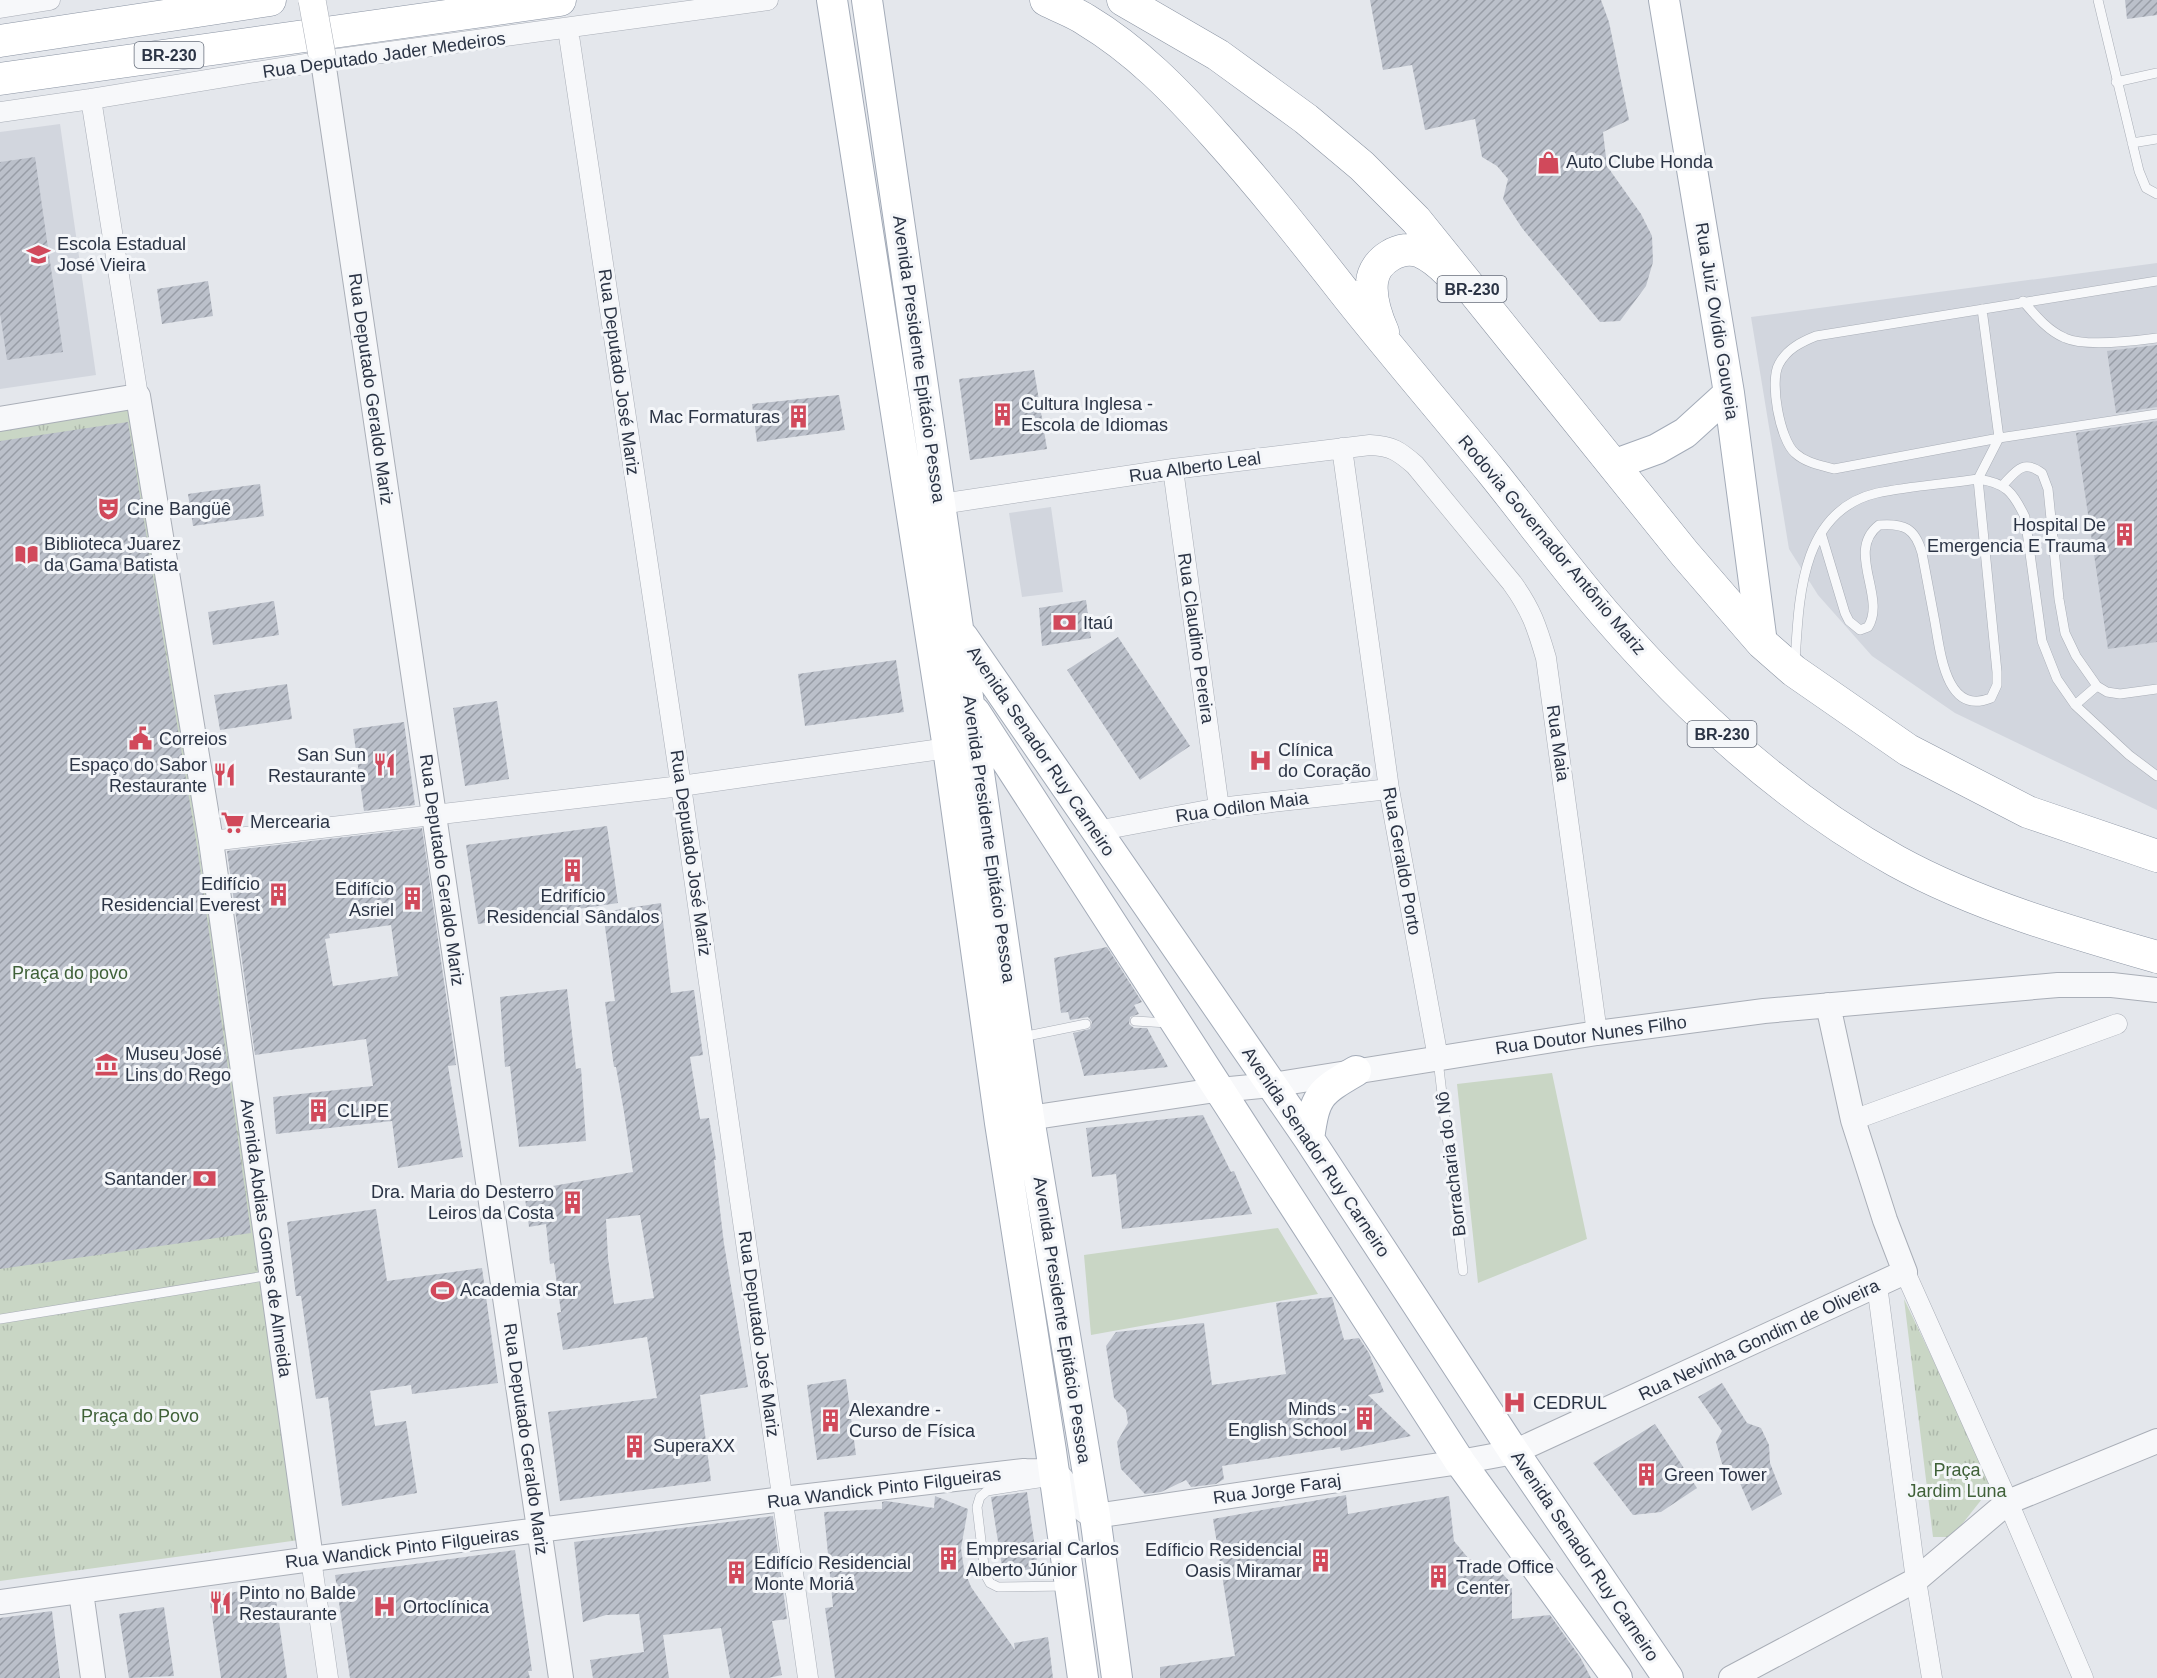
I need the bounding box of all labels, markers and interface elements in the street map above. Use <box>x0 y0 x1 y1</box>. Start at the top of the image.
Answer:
street label: Rua Deputado Jader Medeiros <box>261 28 507 82</box>
road number: BR-230 <box>134 42 204 68</box>
shop icon: Auto Clube Honda <box>1535 149 1561 175</box>
place label: Auto Clube Honda <box>1566 152 1714 172</box>
street label: Avenida Presidente Epitácio Pessoa <box>889 214 949 505</box>
street label: Rua Juiz Ovídio Gouveia <box>1692 221 1743 422</box>
place label: Escola Estadual José Vieira <box>57 234 186 275</box>
school or university icon: Escola Estadual José Vieira <box>26 241 52 267</box>
street label: Rua Deputado José Mariz <box>595 268 643 476</box>
street label: Rua Deputado Geraldo Mariz <box>345 272 397 506</box>
road number: BR-230 <box>1438 276 1506 302</box>
place label: Cultura Inglesa - Escola de Idiomas <box>1021 394 1168 435</box>
building icon: Cultura Inglesa - Escola de Idiomas <box>990 401 1016 427</box>
building icon: Mac Formaturas <box>785 404 811 430</box>
place label: Mac Formaturas <box>649 407 780 427</box>
street label: Rodovia Governador Antônio Mariz <box>1454 431 1650 659</box>
street label: Rua Alberto Leal <box>1128 448 1262 486</box>
theatre icon: Cine Bangüê <box>96 496 122 522</box>
place label: Cine Bangüê <box>127 499 231 519</box>
place label: Hospital De Emergencia E Trauma <box>1927 515 2107 556</box>
building icon: Hospital De Emergencia E Trauma <box>2111 522 2137 548</box>
place label: Biblioteca Juarez da Gama Batista <box>44 534 181 575</box>
library icon: Biblioteca Juarez da Gama Batista <box>13 541 39 567</box>
street label: Rua Claudino Pereira <box>1174 551 1218 726</box>
bank icon: Itaú <box>1052 610 1078 636</box>
place label: Itaú <box>1083 613 1113 633</box>
street label: Avenida Senador Ruy Carneiro <box>963 642 1119 860</box>
street label: Avenida Presidente Epitácio Pessoa <box>959 694 1019 985</box>
street label: Rua Maia <box>1543 703 1573 784</box>
road number: BR-230 <box>1688 721 1756 747</box>
public building icon: Correios <box>128 726 154 752</box>
place label: Correios <box>159 729 227 749</box>
place label: Clínica do Coração <box>1278 740 1371 781</box>
place label: San Sun Restaurante <box>268 745 366 786</box>
hospital icon: Clínica do Coração <box>1247 747 1273 773</box>
street label: Rua Deputado José Mariz <box>667 749 715 957</box>
restaurant icon: San Sun Restaurante <box>371 752 397 778</box>
street label: Rua Deputado Geraldo Mariz <box>416 753 468 987</box>
place label: Espaço do Sabor Restaurante <box>69 755 207 796</box>
restaurant icon: Espaço do Sabor Restaurante <box>212 762 238 788</box>
street label: Rua Geraldo Porto <box>1379 785 1425 937</box>
street label: Rua Odilon Maia <box>1174 788 1311 826</box>
supermarket icon: Mercearia <box>219 809 245 835</box>
place label: Mercearia <box>250 812 331 832</box>
building icon: Edrifício Residencial Sândalos <box>560 857 586 883</box>
place label: Edifício Residencial Everest <box>101 874 260 915</box>
place label: Edifício Asriel <box>335 879 394 920</box>
building icon: Edifício Residencial Everest <box>265 881 291 907</box>
building icon: Edifício Asriel <box>399 886 425 912</box>
place label: Edrifício Residencial Sândalos <box>486 886 660 927</box>
park label: Praça do povo <box>12 963 128 983</box>
street label: Rua Doutor Nunes Filho <box>1494 1012 1688 1058</box>
street label: Avenida Senador Ruy Carneiro <box>1238 1043 1394 1261</box>
place label: Museu José Lins do Rego <box>125 1044 231 1085</box>
museum icon: Museu José Lins do Rego <box>94 1051 120 1077</box>
street label: Borracharia do Nô <box>1432 1090 1470 1238</box>
street label: Avenida Abdias Gomes de Almeida <box>237 1098 296 1379</box>
building icon: CLIPE <box>306 1098 332 1124</box>
place label: CLIPE <box>337 1101 389 1121</box>
bank icon: Santander <box>192 1166 218 1192</box>
place label: Santander <box>104 1169 187 1189</box>
street label: Avenida Presidente Epitácio Pessoa <box>1029 1175 1095 1466</box>
place label: Dra. Maria do Desterro Leiros da Costa <box>371 1182 555 1223</box>
building icon: Dra. Maria do Desterro Leiros da Costa <box>559 1189 585 1215</box>
street label: Rua Deputado José Mariz <box>735 1230 783 1438</box>
street label: Rua Nevinha Gondim de Oliveira <box>1636 1275 1883 1405</box>
sports icon: Academia Star <box>429 1277 455 1303</box>
place label: Academia Star <box>460 1280 578 1300</box>
street label: Rua Deputado Geraldo Mariz <box>500 1322 552 1556</box>
hospital icon: CEDRUL <box>1502 1390 1528 1416</box>
place label: CEDRUL <box>1533 1393 1607 1413</box>
place label: Minds - English School <box>1228 1399 1347 1440</box>
place label: Alexandre - Curso de Física <box>849 1400 976 1441</box>
park label: Praça do Povo <box>81 1406 199 1426</box>
building icon: Minds - English School <box>1352 1406 1378 1432</box>
building icon: Alexandre - Curso de Física <box>818 1407 844 1433</box>
building icon: SuperaXX <box>622 1433 648 1459</box>
place label: SuperaXX <box>653 1436 735 1456</box>
street label: Avenida Senador Ruy Carneiro <box>1507 1447 1663 1665</box>
park label: Praça Jardim Luna <box>1907 1460 2008 1501</box>
building icon: Green Tower <box>1633 1462 1659 1488</box>
street label: Rua Wandick Pinto Filgueiras <box>766 1464 1002 1512</box>
place label: Green Tower <box>1664 1465 1767 1485</box>
street label: Rua Jorge Faraj <box>1212 1470 1342 1508</box>
street label: Rua Wandick Pinto Filgueiras <box>284 1524 520 1572</box>
place label: Empresarial Carlos Alberto Júnior <box>966 1539 1119 1580</box>
place label: Edíficio Residencial Oasis Miramar <box>1145 1540 1302 1581</box>
building icon: Empresarial Carlos Alberto Júnior <box>935 1546 961 1572</box>
building icon: Edíficio Residencial Oasis Miramar <box>1307 1547 1333 1573</box>
place label: Edifício Residencial Monte Moriá <box>754 1553 911 1594</box>
place label: Trade Office Center <box>1456 1557 1554 1598</box>
building icon: Edifício Residencial Monte Moriá <box>723 1560 749 1586</box>
building icon: Trade Office Center <box>1425 1564 1451 1590</box>
place label: Pinto no Balde Restaurante <box>239 1583 356 1624</box>
restaurant icon: Pinto no Balde Restaurante <box>208 1590 234 1616</box>
hospital icon: Ortoclínica <box>372 1594 398 1620</box>
place label: Ortoclínica <box>403 1597 490 1617</box>

